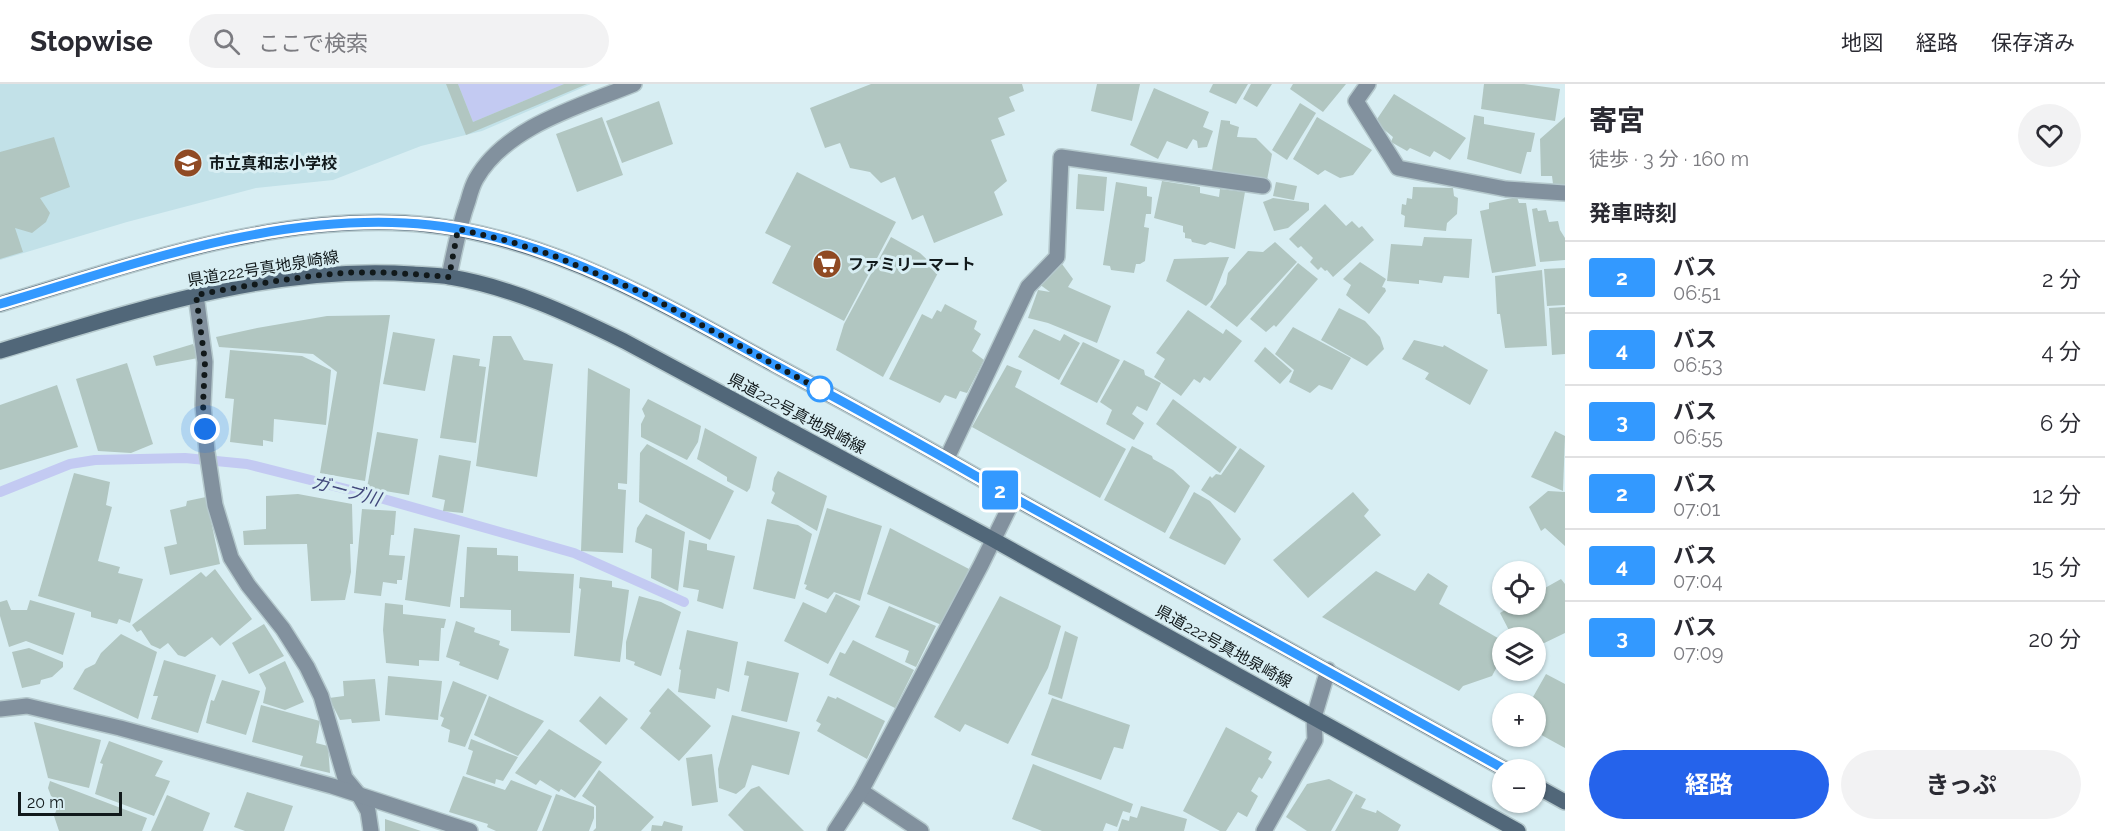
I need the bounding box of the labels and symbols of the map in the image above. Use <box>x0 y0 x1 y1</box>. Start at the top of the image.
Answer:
school or university icon: 市立真和志小学校 <box>172 147 204 179</box>
place label: 市立真和志小学校 <box>209 154 337 173</box>
street label: 県道222号真地泉崎線 <box>186 247 340 290</box>
supermarket icon: ファミリーマート <box>811 248 843 280</box>
place label: ファミリーマート <box>848 255 976 274</box>
street label: 県道222号真地泉崎線 <box>725 369 869 458</box>
unlabelled marker <box>807 376 833 402</box>
your location <box>190 414 220 444</box>
line badge: 2 <box>980 470 1020 510</box>
water label: ガーブ川 <box>309 471 385 510</box>
street label: 県道222号真地泉崎線 <box>1152 601 1295 692</box>
scale bar <box>18 789 122 816</box>

